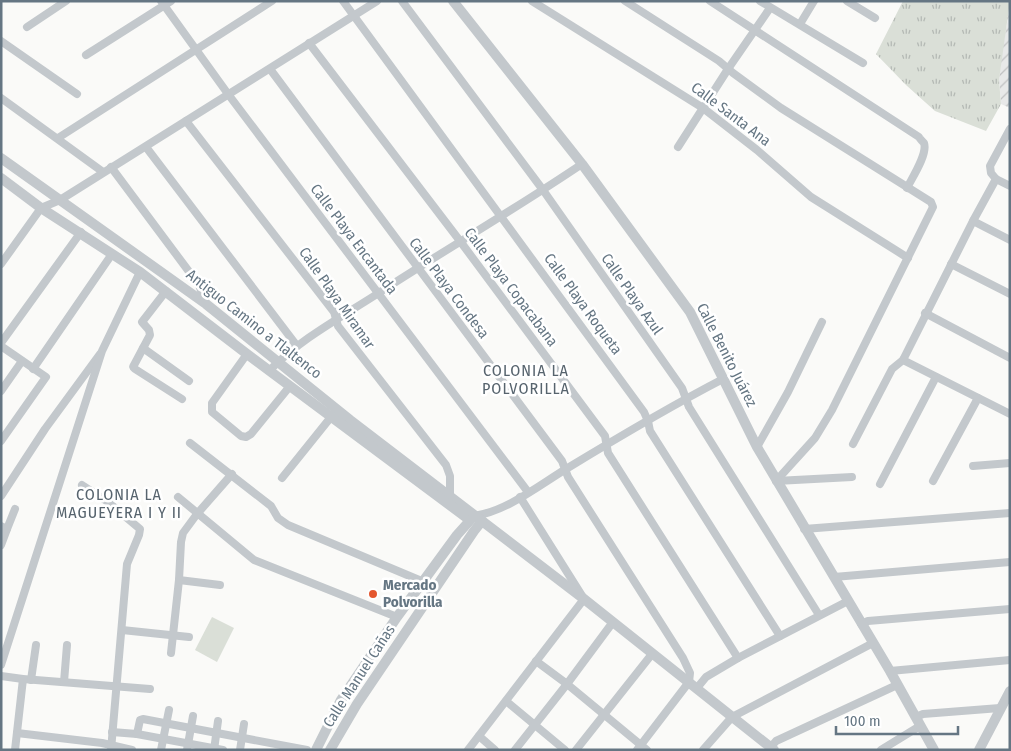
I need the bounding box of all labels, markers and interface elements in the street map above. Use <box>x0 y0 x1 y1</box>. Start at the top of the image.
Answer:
street label: Calle Santa Ana <box>688 78 774 150</box>
street label: Calle Playa Encantada <box>307 180 401 298</box>
street label: Calle Playa Copacabana <box>460 224 562 350</box>
street label: Calle Playa Condesa <box>405 234 493 342</box>
street label: Calle Playa Miramar <box>295 244 379 353</box>
street label: Calle Playa Roqueta <box>540 250 626 358</box>
street label: Calle Playa Azul <box>597 250 667 338</box>
street label: Antiguo Camino a Tlaltenco <box>183 266 325 383</box>
street label: Calle Benito Juárez <box>693 300 761 410</box>
district label: COLONIA LA POLVORILLA <box>482 361 570 398</box>
district label: COLONIA LA MAGUEYERA I Y II <box>56 485 182 522</box>
place label: Mercado Polvorilla <box>383 576 443 611</box>
marker: Mercado Polvorilla <box>367 588 379 600</box>
street label: Calle Manuel Cañas <box>319 621 399 731</box>
scale bar <box>836 704 958 736</box>
text: 100 m <box>844 712 881 730</box>

